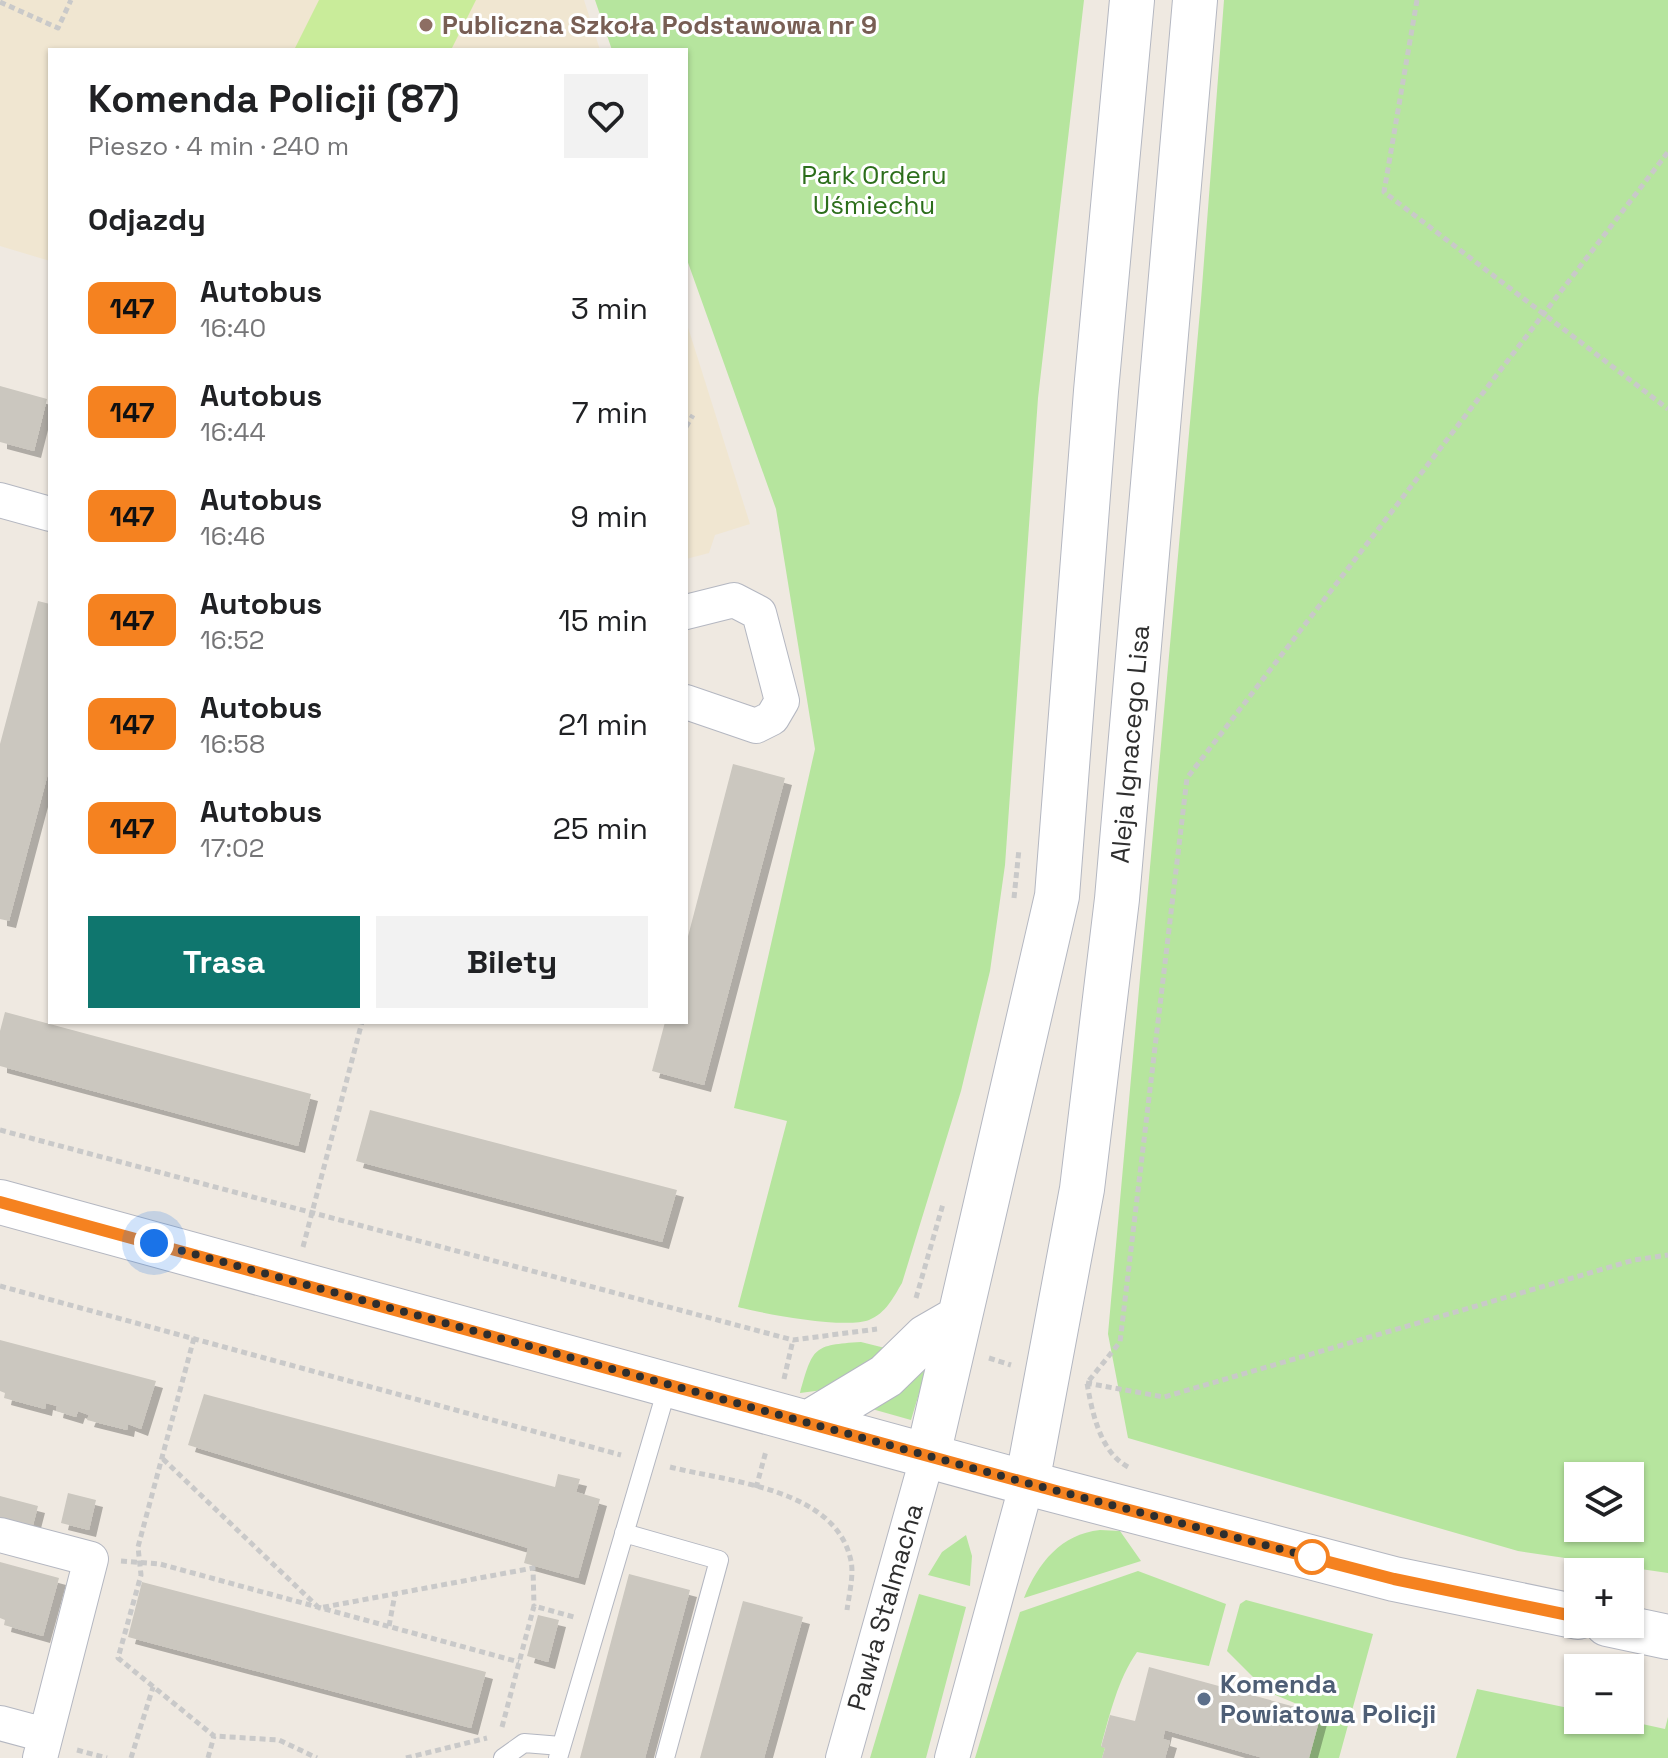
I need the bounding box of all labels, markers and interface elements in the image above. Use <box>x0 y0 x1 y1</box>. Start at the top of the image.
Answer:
place label: Publiczna Szkoła Podstawowa nr 9 <box>442 8 877 42</box>
marker: Publiczna Szkoła Podstawowa nr 9 <box>417 16 435 34</box>
button: heart <box>564 74 648 158</box>
text: Komenda Policji (87) <box>88 75 459 123</box>
text: Pieszo · 4 min · 240 m <box>88 129 349 163</box>
park label: Park Orderu Uśmiechu <box>801 158 947 222</box>
text: Odjazdy <box>88 200 206 239</box>
text: Autobus <box>200 272 322 311</box>
text: 3 min <box>571 289 648 328</box>
text: 147 <box>110 290 154 326</box>
text: 16:40 <box>200 311 266 345</box>
text: Autobus <box>200 376 322 415</box>
text: 7 min <box>572 393 648 432</box>
text: 147 <box>110 394 154 430</box>
text: 16:44 <box>200 415 266 449</box>
text: Autobus <box>200 480 322 519</box>
text: 9 min <box>570 497 648 536</box>
text: 147 <box>110 498 154 534</box>
text: 16:46 <box>200 519 266 553</box>
text: Autobus <box>200 584 322 623</box>
text: 15 min <box>558 601 648 640</box>
text: 147 <box>110 602 154 638</box>
text: 16:52 <box>200 623 264 657</box>
street label: Aleja Ignacego Lisa <box>1103 623 1157 865</box>
text: Autobus <box>200 688 322 727</box>
text: 21 min <box>558 705 648 744</box>
text: 147 <box>110 706 154 742</box>
text: 16:58 <box>200 727 265 761</box>
text: Autobus <box>200 792 322 831</box>
text: 25 min <box>553 809 648 848</box>
text: 147 <box>110 810 154 846</box>
text: 17:02 <box>200 831 264 865</box>
button: Trasa <box>88 916 360 1008</box>
button: Bilety <box>376 916 648 1008</box>
your location <box>134 1223 174 1263</box>
map controls <box>1564 1462 1644 1734</box>
button: layers <box>1564 1462 1644 1542</box>
street label: Pawła Stalmacha <box>839 1499 931 1715</box>
unlabelled marker <box>1295 1540 1329 1574</box>
button: + <box>1564 1558 1644 1638</box>
button: − <box>1564 1654 1644 1734</box>
place label: Komenda Powiatowa Policji <box>1220 1667 1436 1731</box>
marker: Komenda Powiatowa Policji <box>1195 1690 1213 1708</box>

